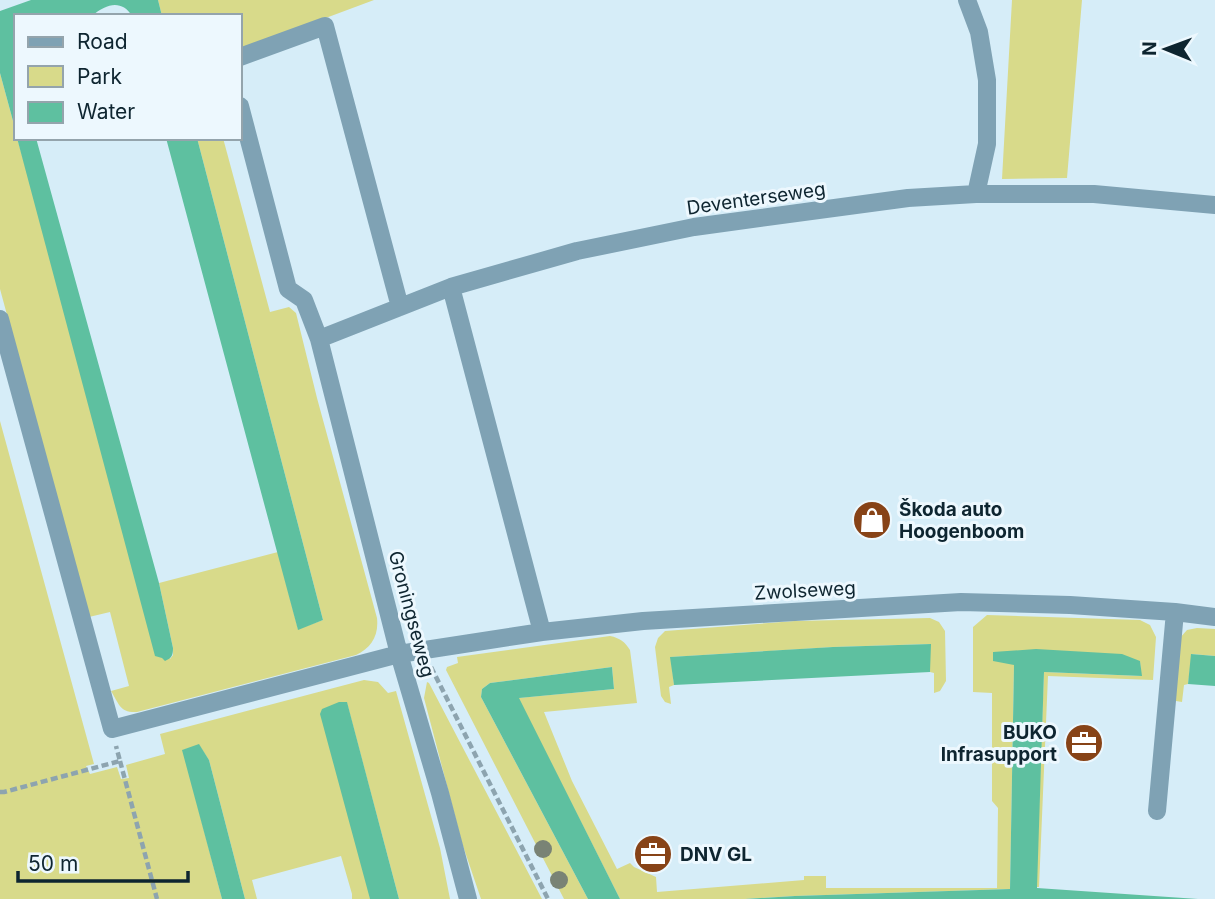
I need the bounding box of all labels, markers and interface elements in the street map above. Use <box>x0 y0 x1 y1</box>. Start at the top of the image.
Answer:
legend <box>14 14 242 140</box>
north arrow <box>1131 14 1201 84</box>
text: Road <box>77 29 128 54</box>
text: N <box>1138 41 1161 56</box>
text: Park <box>77 64 122 89</box>
text: Water <box>77 99 135 124</box>
street label: Deventerseweg <box>685 177 827 220</box>
place label: Škoda auto Hoogenboom <box>899 498 1024 543</box>
shop icon: Škoda auto Hoogenboom <box>851 499 893 541</box>
street label: Groningseweg <box>384 548 439 680</box>
street label: Zwolseweg <box>754 576 856 605</box>
place label: BUKO Infrasupport <box>941 721 1057 766</box>
office icon: BUKO Infrasupport <box>1063 722 1105 764</box>
office icon: DNV GL <box>632 833 674 875</box>
scale bar <box>18 839 187 883</box>
place label: DNV GL <box>680 843 752 866</box>
text: 50 m <box>28 851 78 876</box>

